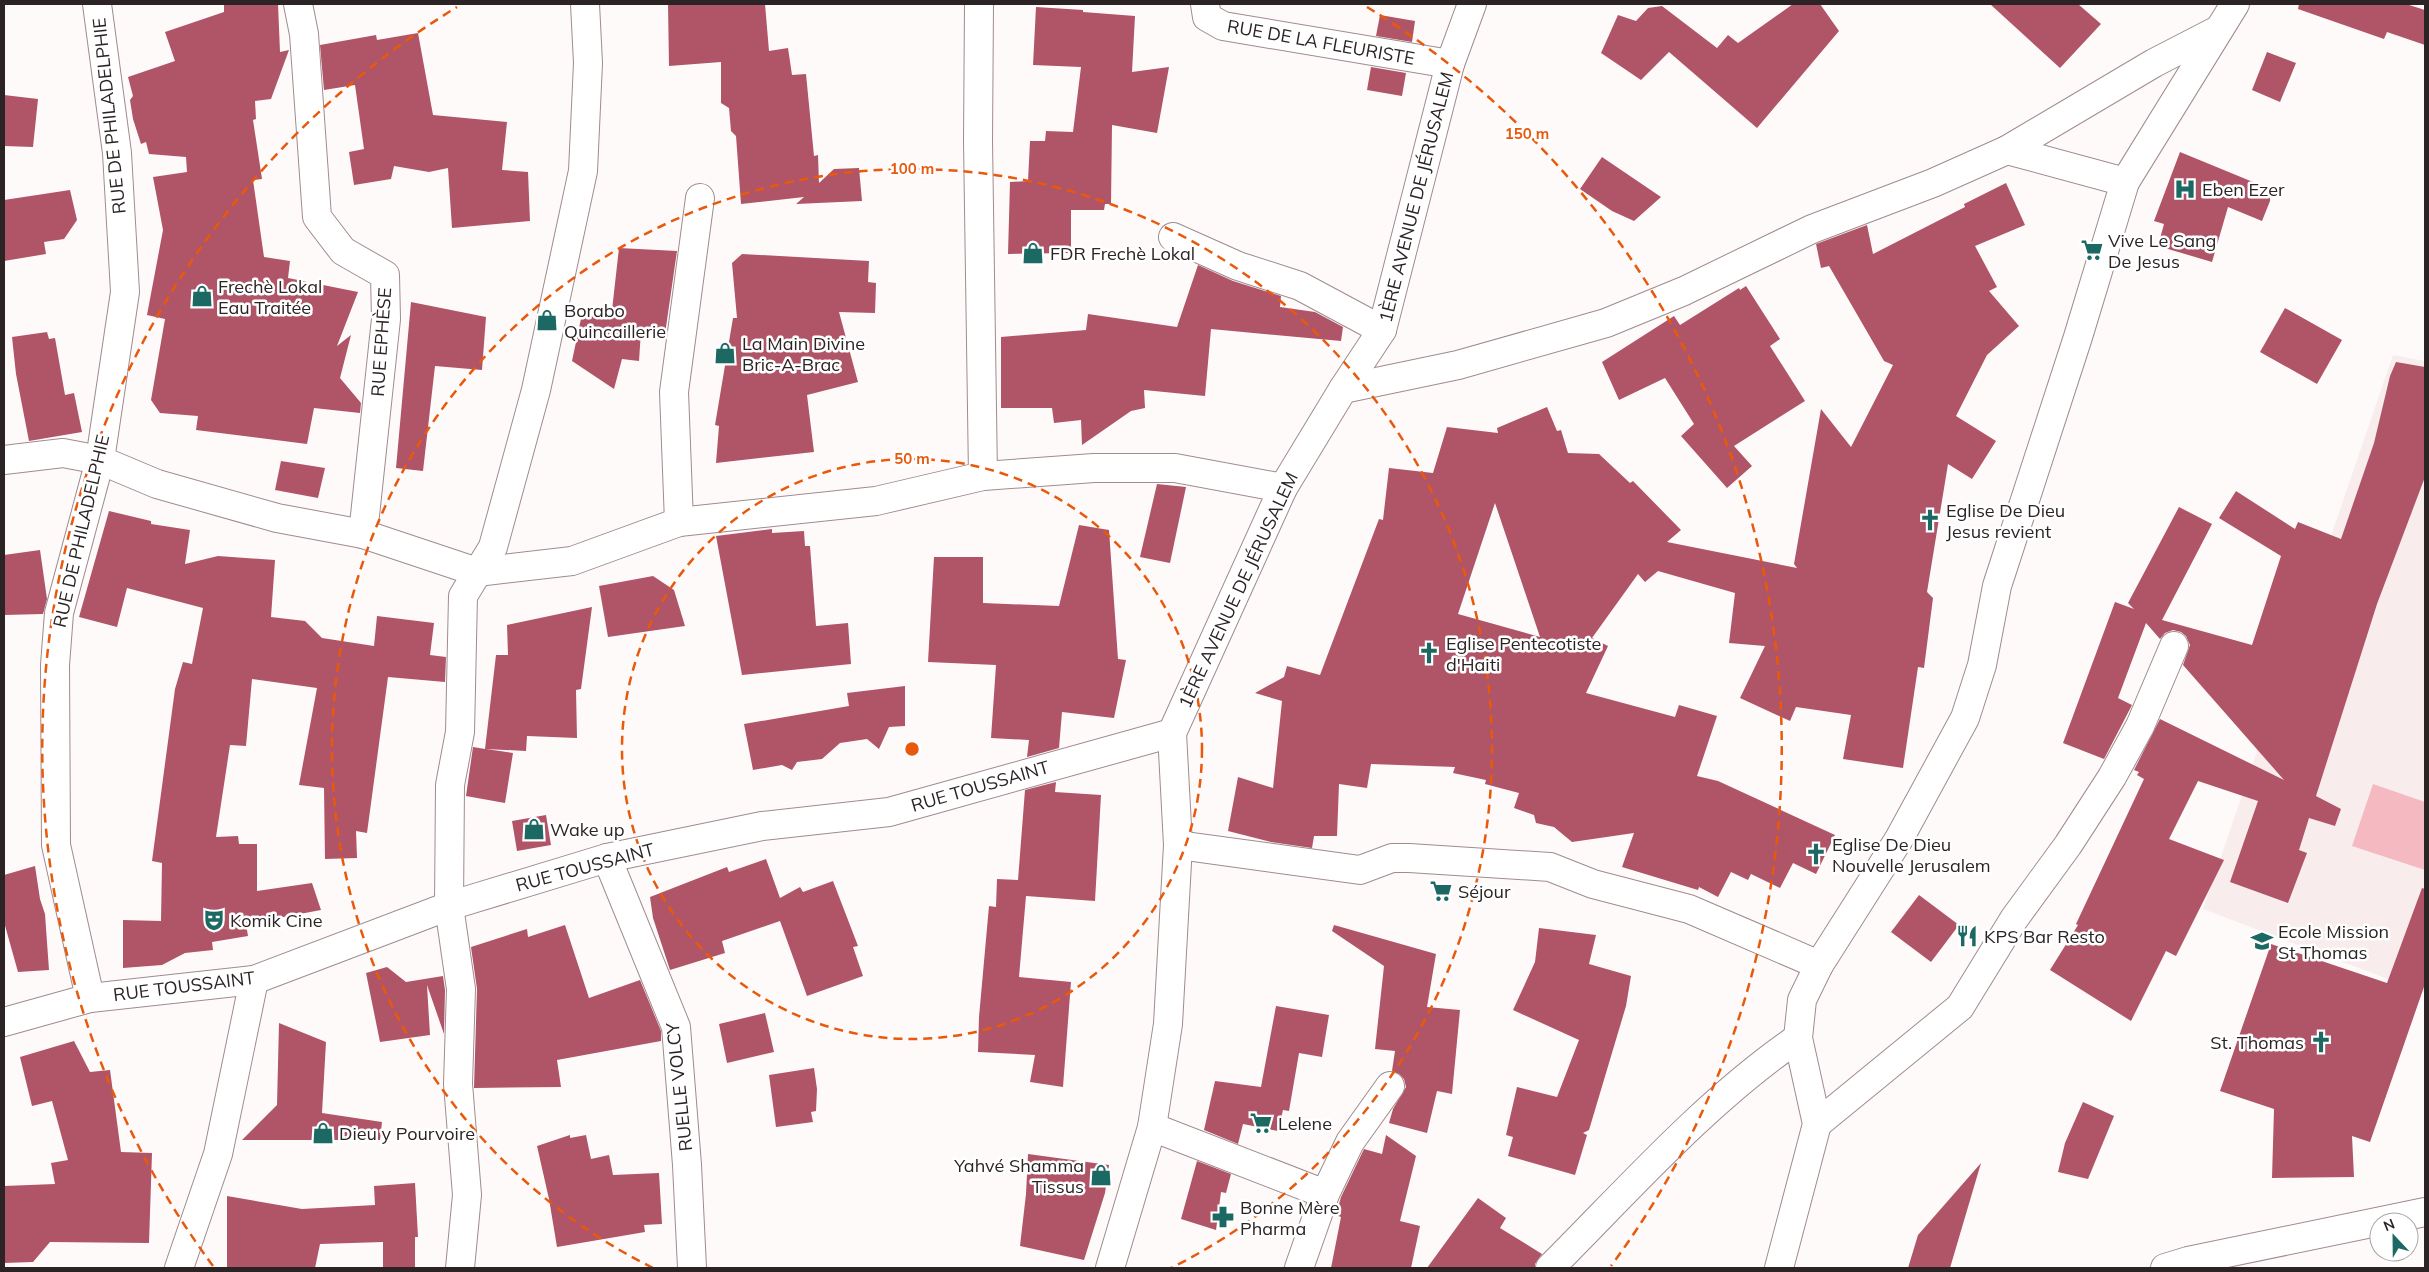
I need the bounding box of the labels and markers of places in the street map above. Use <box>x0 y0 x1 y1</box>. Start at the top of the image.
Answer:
hospital icon: Eben Ezer <box>2172 176 2198 202</box>
place label: Eben Ezer <box>2202 178 2285 201</box>
place label: Vive Le Sang De Jesus <box>2108 229 2216 273</box>
supermarket icon: Vive Le Sang De Jesus <box>2079 237 2105 263</box>
shop icon: FDR Frechè Lokal <box>1020 240 1046 266</box>
place label: FDR Frechè Lokal <box>1050 242 1195 265</box>
place label: Frechè Lokal Eau Traitée <box>218 275 322 319</box>
shop icon: Frechè Lokal Eau Traitée <box>189 283 215 309</box>
place label: Borabo Quincaillerie <box>564 299 666 343</box>
shop icon: Borabo Quincaillerie <box>534 307 560 333</box>
place label: La Main Divine Bric-A-Brac <box>742 332 865 376</box>
shop icon: La Main Divine Bric-A-Brac <box>712 340 738 366</box>
place label: Eglise De Dieu Jesus revient <box>1946 499 2065 543</box>
church icon: Eglise De Dieu Jesus revient <box>1917 507 1943 533</box>
place label: Eglise Pentecotiste d'Haiti <box>1446 632 1601 676</box>
church icon: Eglise Pentecotiste d'Haiti <box>1416 640 1442 666</box>
centre of rings <box>903 740 921 758</box>
shop icon: Wake up <box>521 816 547 842</box>
place label: Wake up <box>550 818 625 841</box>
place label: Eglise De Dieu Nouvelle Jerusalem <box>1832 833 1991 877</box>
church icon: Eglise De Dieu Nouvelle Jerusalem <box>1803 841 1829 867</box>
supermarket icon: Séjour <box>1428 878 1454 904</box>
place label: Séjour <box>1458 880 1511 903</box>
theatre icon: Komik Cine <box>201 907 227 933</box>
place label: Komik Cine <box>230 909 322 932</box>
place label: Ecole Mission St Thomas <box>2278 920 2389 964</box>
restaurant icon: KPS Bar Resto <box>1954 923 1980 949</box>
place label: KPS Bar Resto <box>1984 925 2105 948</box>
school or university icon: Ecole Mission St Thomas <box>2249 928 2275 954</box>
church icon: St. Thomas <box>2308 1029 2334 1055</box>
place label: St. Thomas <box>2210 1031 2304 1054</box>
supermarket icon: Lelene <box>1248 1110 1274 1136</box>
place label: Lelene <box>1278 1112 1332 1135</box>
shop icon: Dieu y Pourvoire <box>310 1120 336 1146</box>
place label: Dieu y Pourvoire <box>339 1122 475 1145</box>
place label: Yahvé Shamma Tissus <box>953 1154 1084 1198</box>
shop icon: Yahvé Shamma Tissus <box>1088 1162 1114 1188</box>
place label: Bonne Mère Pharma <box>1240 1196 1340 1240</box>
pharmacy icon: Bonne Mère Pharma <box>1210 1204 1236 1230</box>

